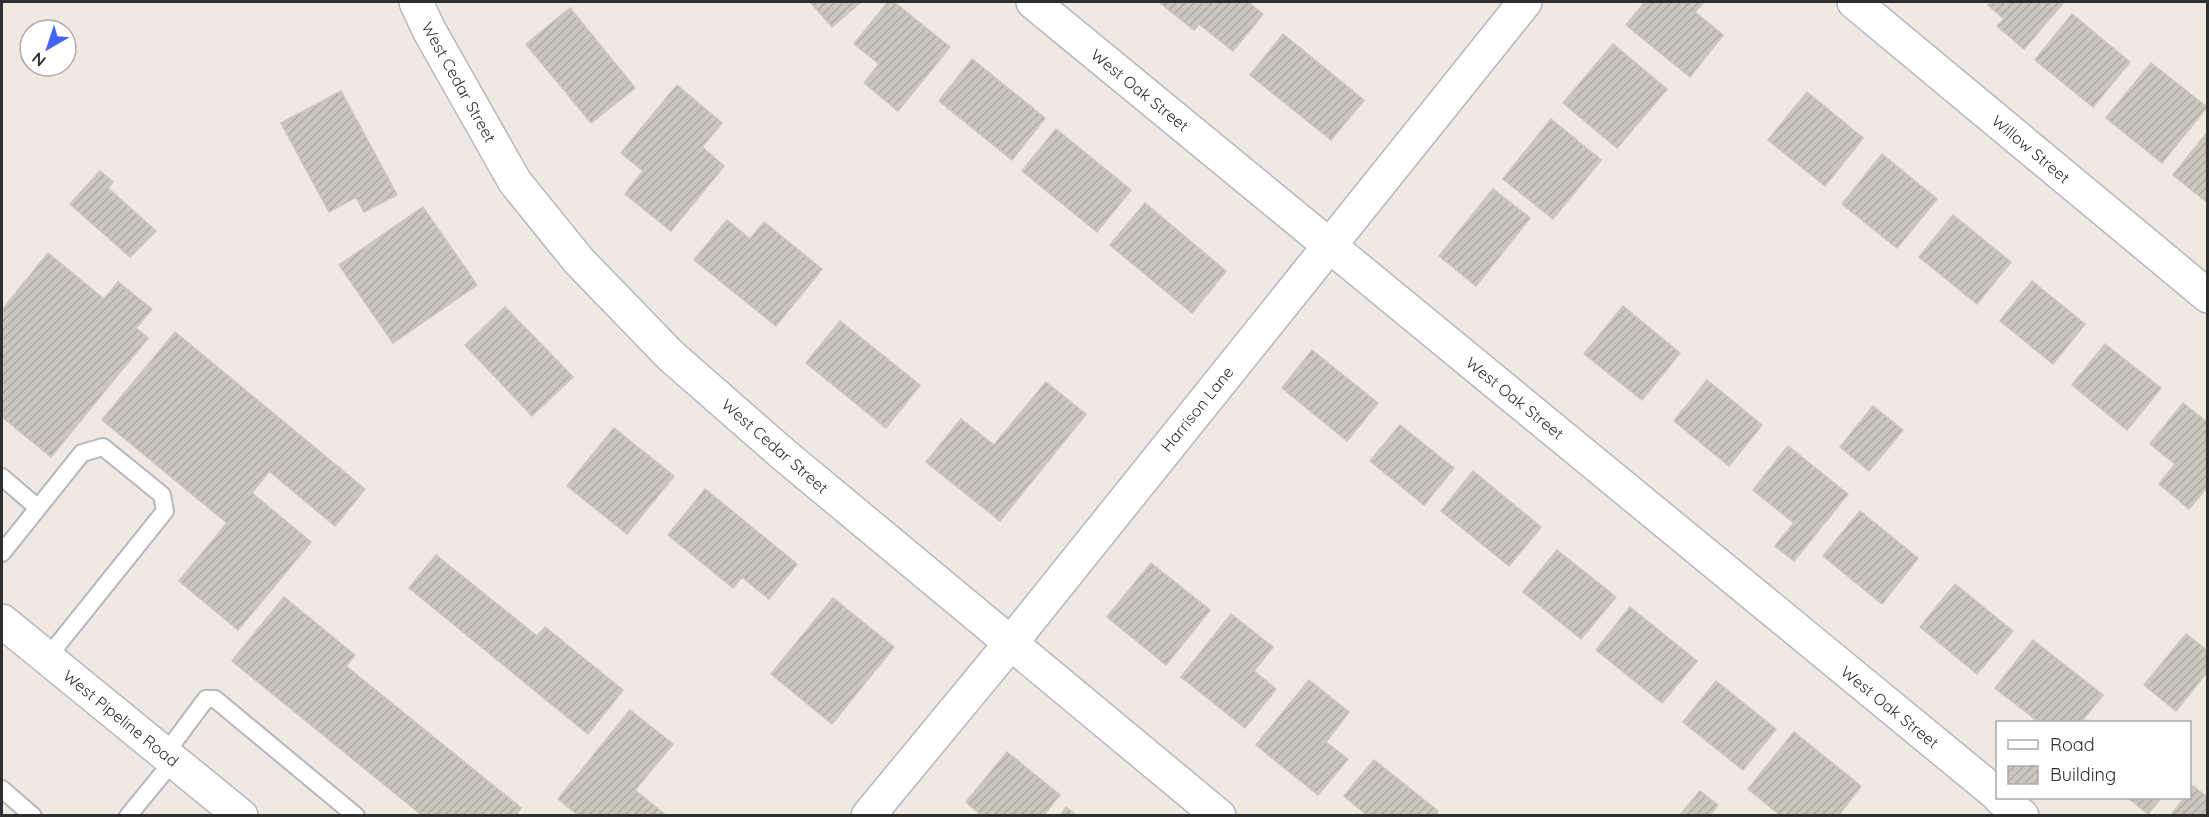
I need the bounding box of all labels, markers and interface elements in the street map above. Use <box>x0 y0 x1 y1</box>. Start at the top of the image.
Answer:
north arrow <box>18 18 78 78</box>
street label: West Cedar Street <box>418 18 500 146</box>
street label: West Oak Street <box>1087 44 1193 136</box>
text: N <box>28 48 49 71</box>
street label: Willow Street <box>1988 111 2074 187</box>
street label: West Oak Street <box>1462 352 1568 444</box>
street label: Harrison Lane <box>1156 362 1238 456</box>
street label: West Cedar Street <box>718 394 832 498</box>
street label: West Oak Street <box>1837 661 1943 753</box>
street label: West Pipeline Road <box>59 665 183 771</box>
legend <box>1996 721 2191 799</box>
text: Road <box>2050 733 2095 756</box>
text: Building <box>2050 763 2116 786</box>

